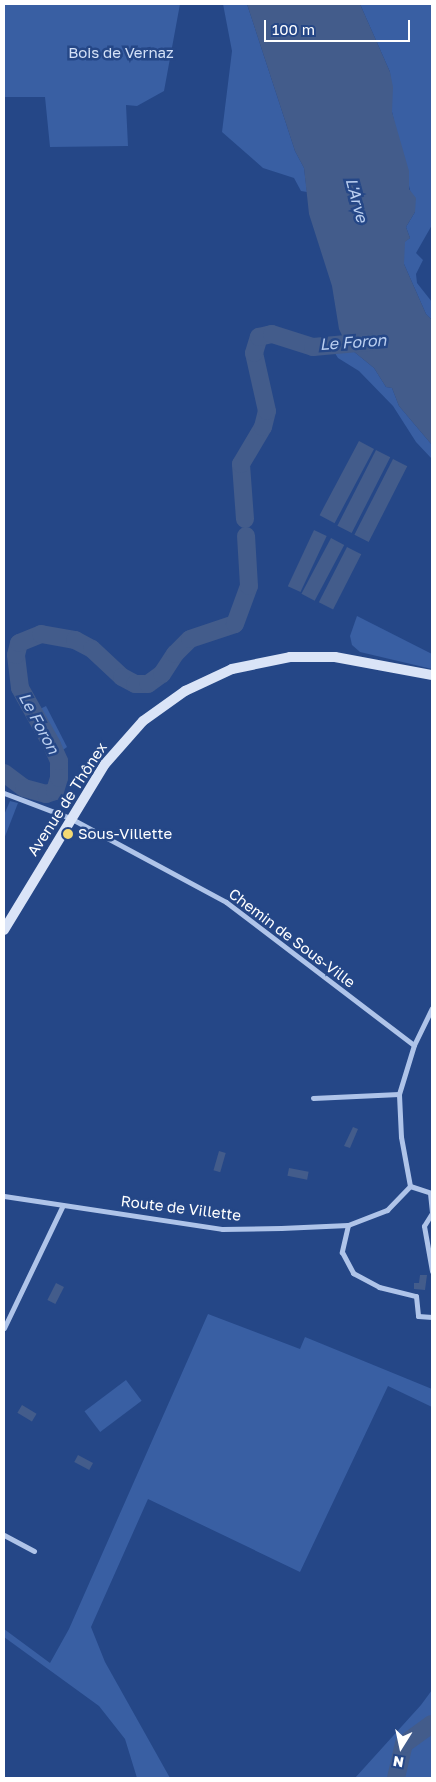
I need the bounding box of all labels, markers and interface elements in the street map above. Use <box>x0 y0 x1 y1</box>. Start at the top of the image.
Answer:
scale bar <box>266 10 412 42</box>
text: 100 m <box>272 20 315 38</box>
park label: Bois de Vernaz <box>68 44 174 62</box>
water label: L'Arve <box>342 176 372 224</box>
water label: Le Foron <box>319 330 387 354</box>
water label: Le Foron <box>15 689 63 757</box>
street label: Avenue de Thônex <box>24 739 110 859</box>
place label: Sous-Villette <box>78 825 172 843</box>
marker: Sous-Villette <box>62 828 74 840</box>
street label: Chemin de Sous-Ville <box>225 885 359 991</box>
street label: Route de Villette <box>120 1192 242 1224</box>
north arrow <box>376 1722 426 1772</box>
text: N <box>392 1753 405 1772</box>

